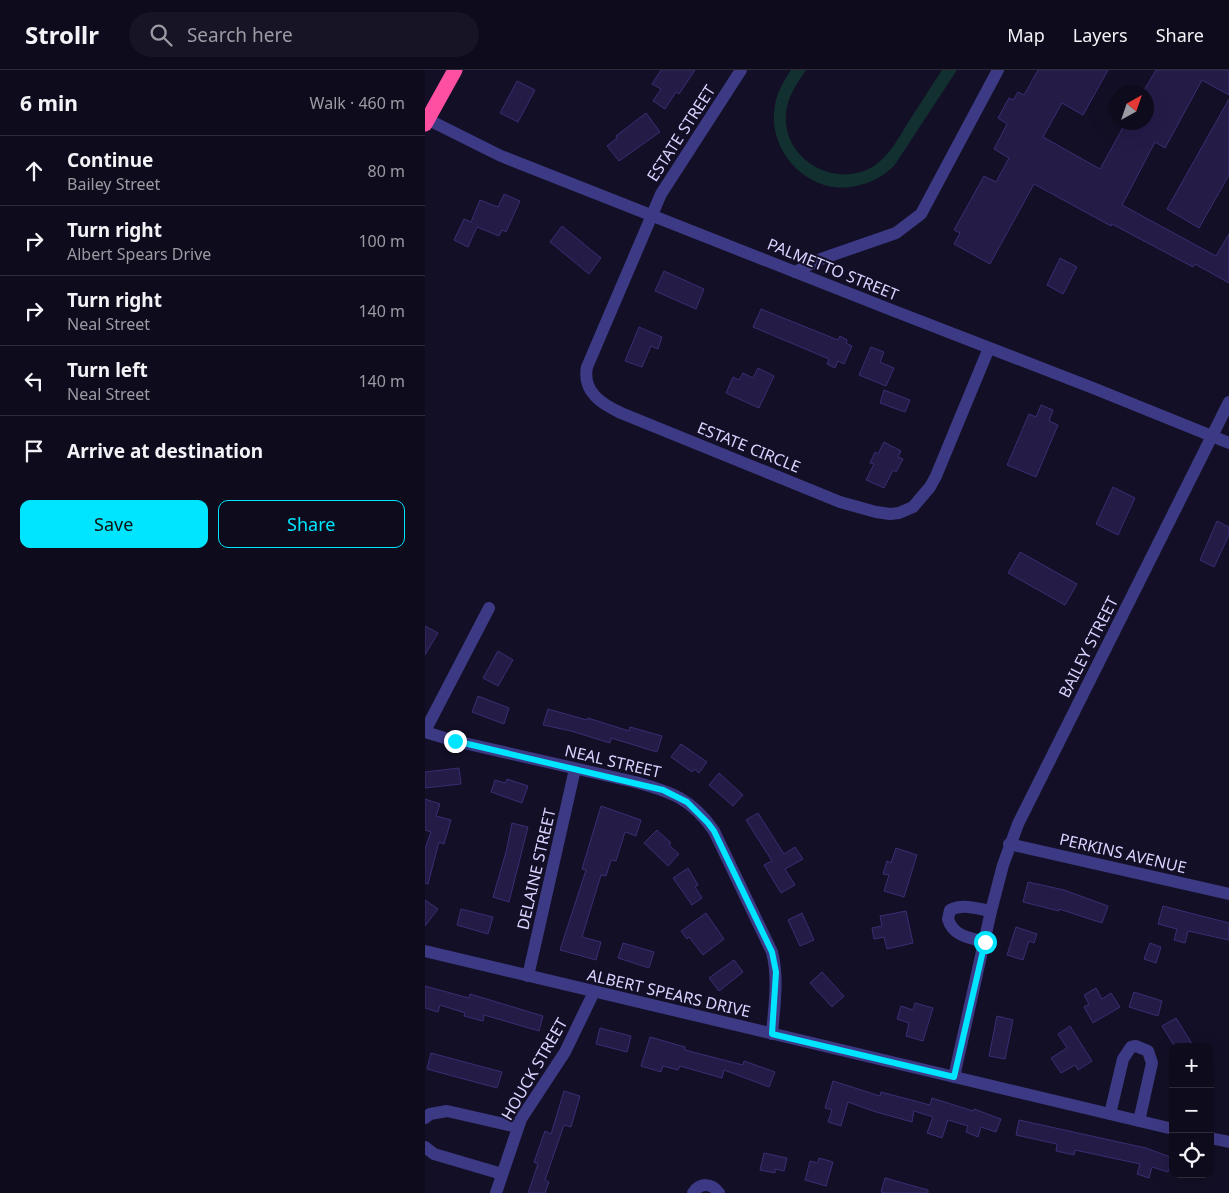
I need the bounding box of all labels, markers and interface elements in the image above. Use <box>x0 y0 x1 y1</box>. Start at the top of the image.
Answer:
search box <box>129 12 479 57</box>
text: Strollr <box>25 18 99 51</box>
icon: search <box>147 21 175 49</box>
text: Search here <box>187 22 293 48</box>
text: Map <box>1007 23 1045 47</box>
text: Layers <box>1073 23 1128 47</box>
text: Share <box>1156 23 1204 47</box>
street label: ESTATE STREET <box>642 80 720 185</box>
north arrow <box>1109 85 1154 130</box>
text: 6 min <box>20 89 78 117</box>
text: Walk · 460 m <box>310 92 405 114</box>
text: Continue <box>67 147 153 173</box>
icon: ahead <box>20 157 48 185</box>
text: 80 m <box>368 160 405 182</box>
text: Bailey Street <box>67 173 160 195</box>
text: Turn right <box>67 217 162 243</box>
icon: right <box>20 227 48 255</box>
text: 100 m <box>358 230 405 252</box>
street label: PALMETTO STREET <box>764 233 902 305</box>
text: Albert Spears Drive <box>67 243 211 265</box>
text: Turn right <box>67 287 162 313</box>
icon: right <box>20 297 48 325</box>
text: 140 m <box>358 300 405 322</box>
text: Neal Street <box>67 313 150 335</box>
text: Turn left <box>67 357 148 383</box>
icon: left <box>20 367 48 395</box>
text: 140 m <box>358 370 405 392</box>
text: Neal Street <box>67 383 150 405</box>
street label: ESTATE CIRCLE <box>694 416 804 478</box>
icon: arrive <box>20 437 48 465</box>
text: Arrive at destination <box>67 438 263 464</box>
button: Save <box>20 500 208 548</box>
button: Share <box>218 500 405 548</box>
street label: BAILEY STREET <box>1053 593 1123 701</box>
route end <box>444 730 467 753</box>
street label: NEAL STREET <box>563 739 663 783</box>
street label: DELAINE STREET <box>511 806 561 932</box>
street label: PERKINS AVENUE <box>1057 828 1189 878</box>
route start <box>974 931 997 954</box>
street label: ALBERT SPEARS DRIVE <box>585 964 753 1022</box>
street label: HOUCK STREET <box>496 1014 572 1124</box>
map controls <box>1169 1043 1214 1178</box>
button: + <box>1169 1043 1214 1088</box>
button: − <box>1169 1088 1214 1133</box>
button: locate <box>1169 1133 1214 1178</box>

